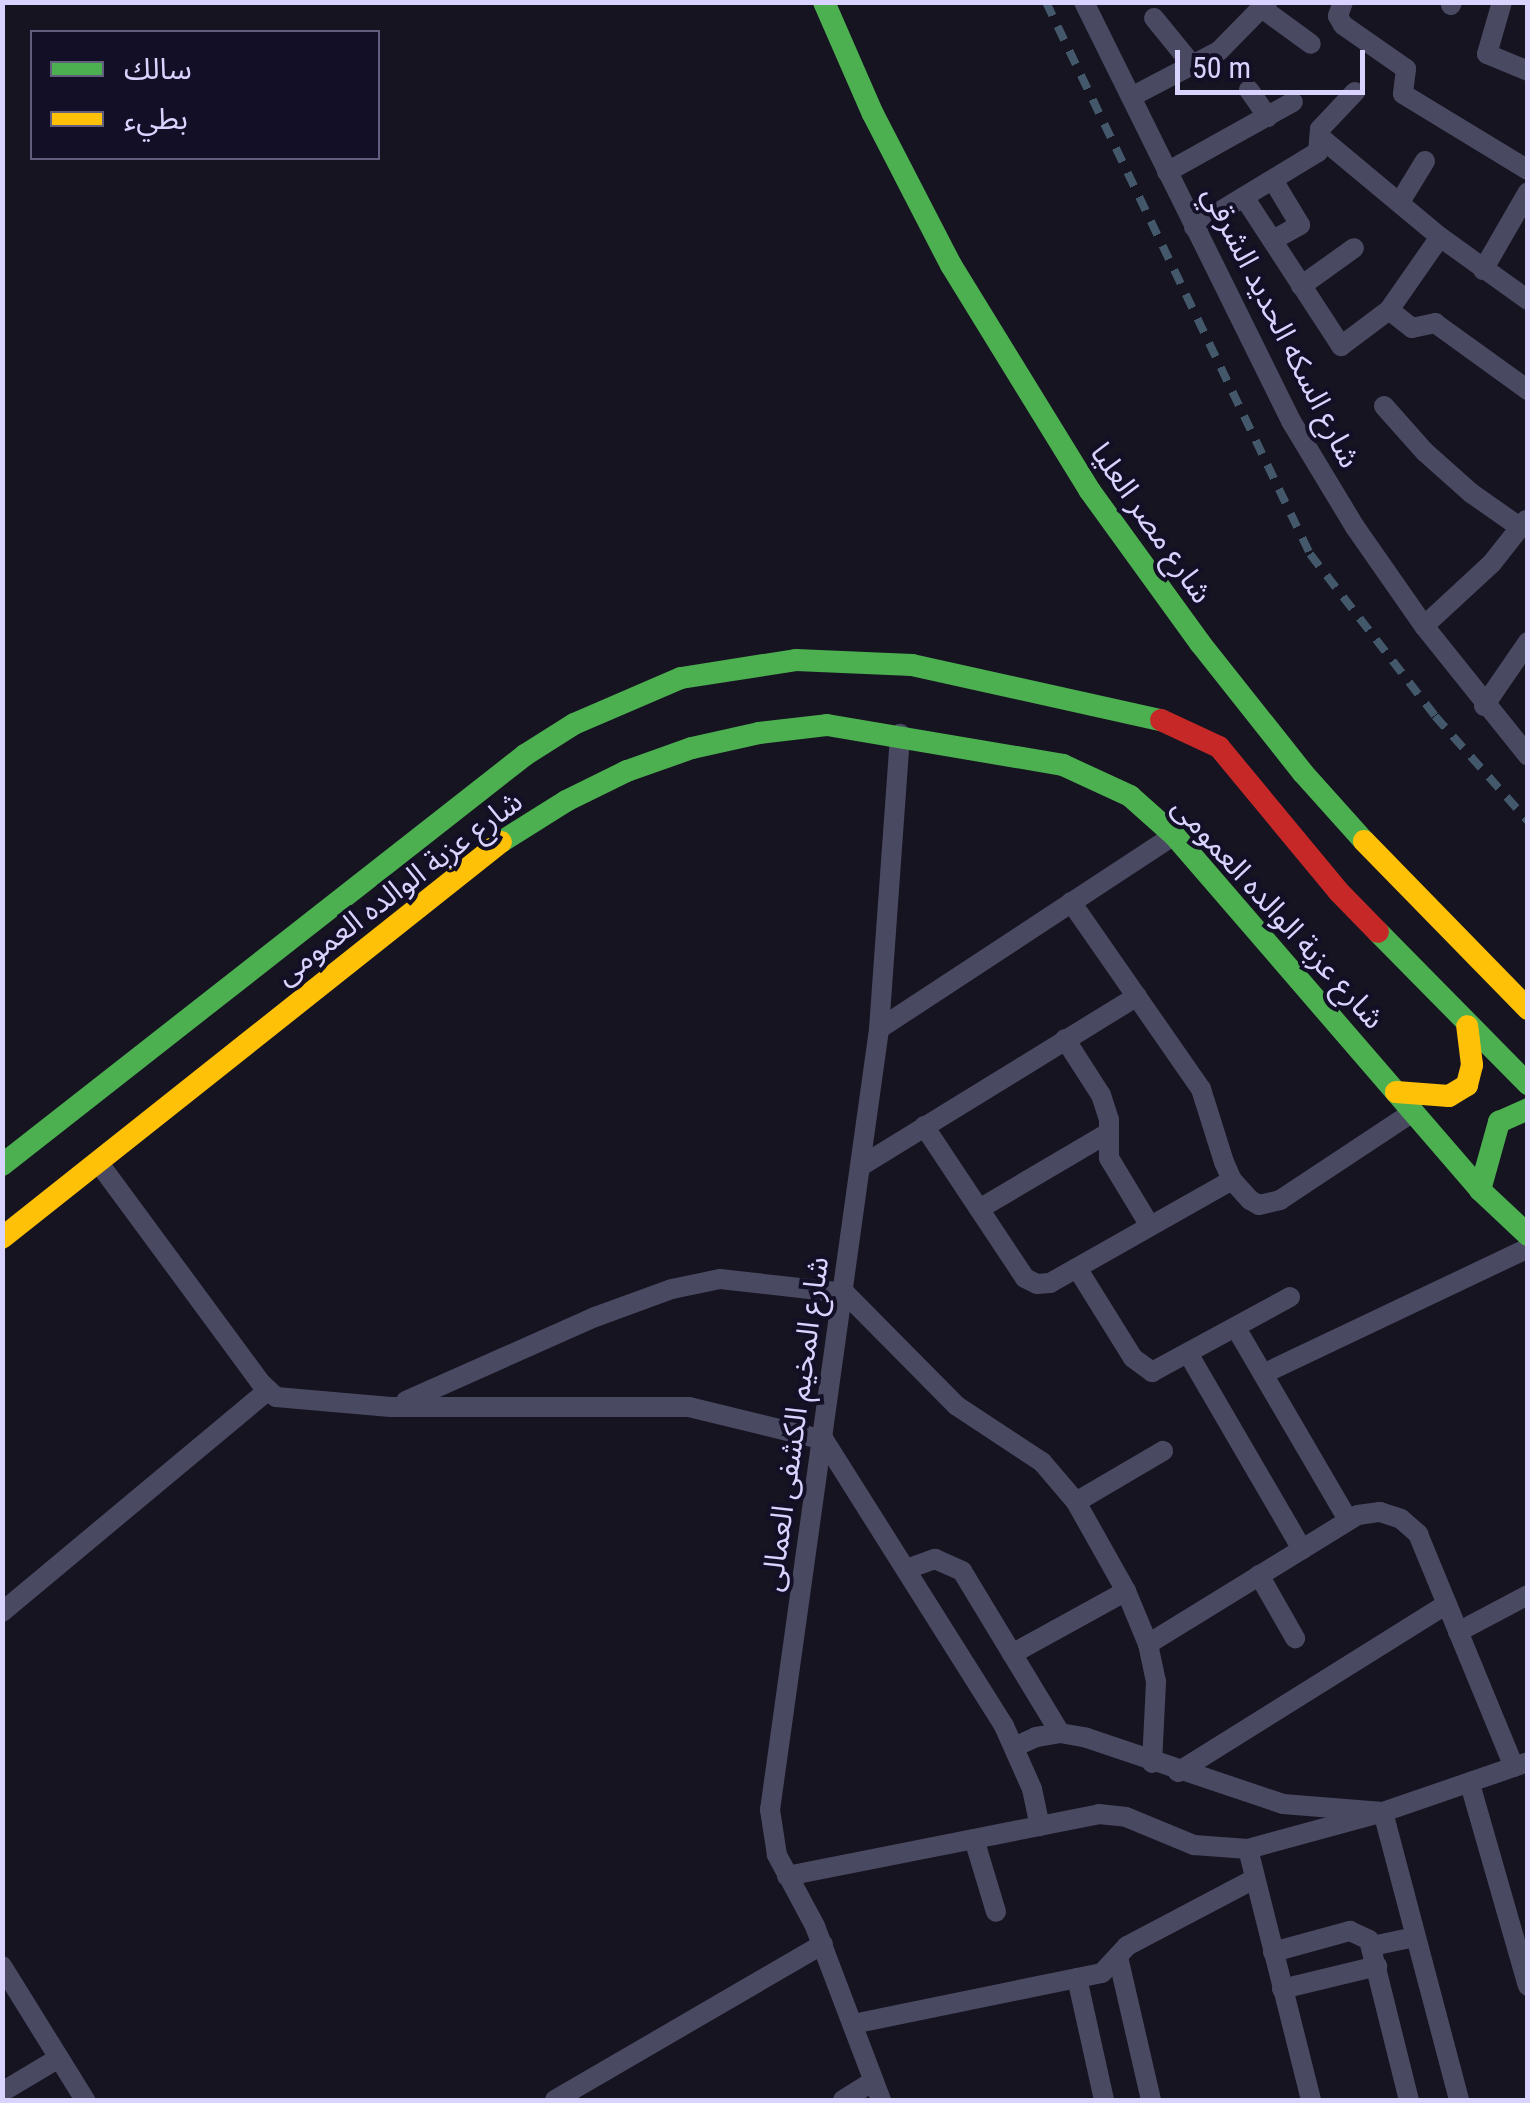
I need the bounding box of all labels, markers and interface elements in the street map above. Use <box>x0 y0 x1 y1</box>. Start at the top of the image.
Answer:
legend <box>30 30 380 160</box>
scale bar <box>1180 30 1370 92</box>
text: 50 m <box>1192 50 1251 85</box>
text: سالك <box>124 51 192 86</box>
text: بطيء <box>124 101 188 136</box>
street label: شارع السكه الحديد الشرقي <box>1194 180 1368 474</box>
street label: شارع مصر العليا <box>1082 436 1220 610</box>
street label: شارع عزبة الوالده العمومى <box>268 783 530 993</box>
street label: شارع عزبة الوالده العمومى <box>1164 790 1392 1036</box>
street label: شارع المخيم الكشفى العمالى <box>754 1254 836 1594</box>

